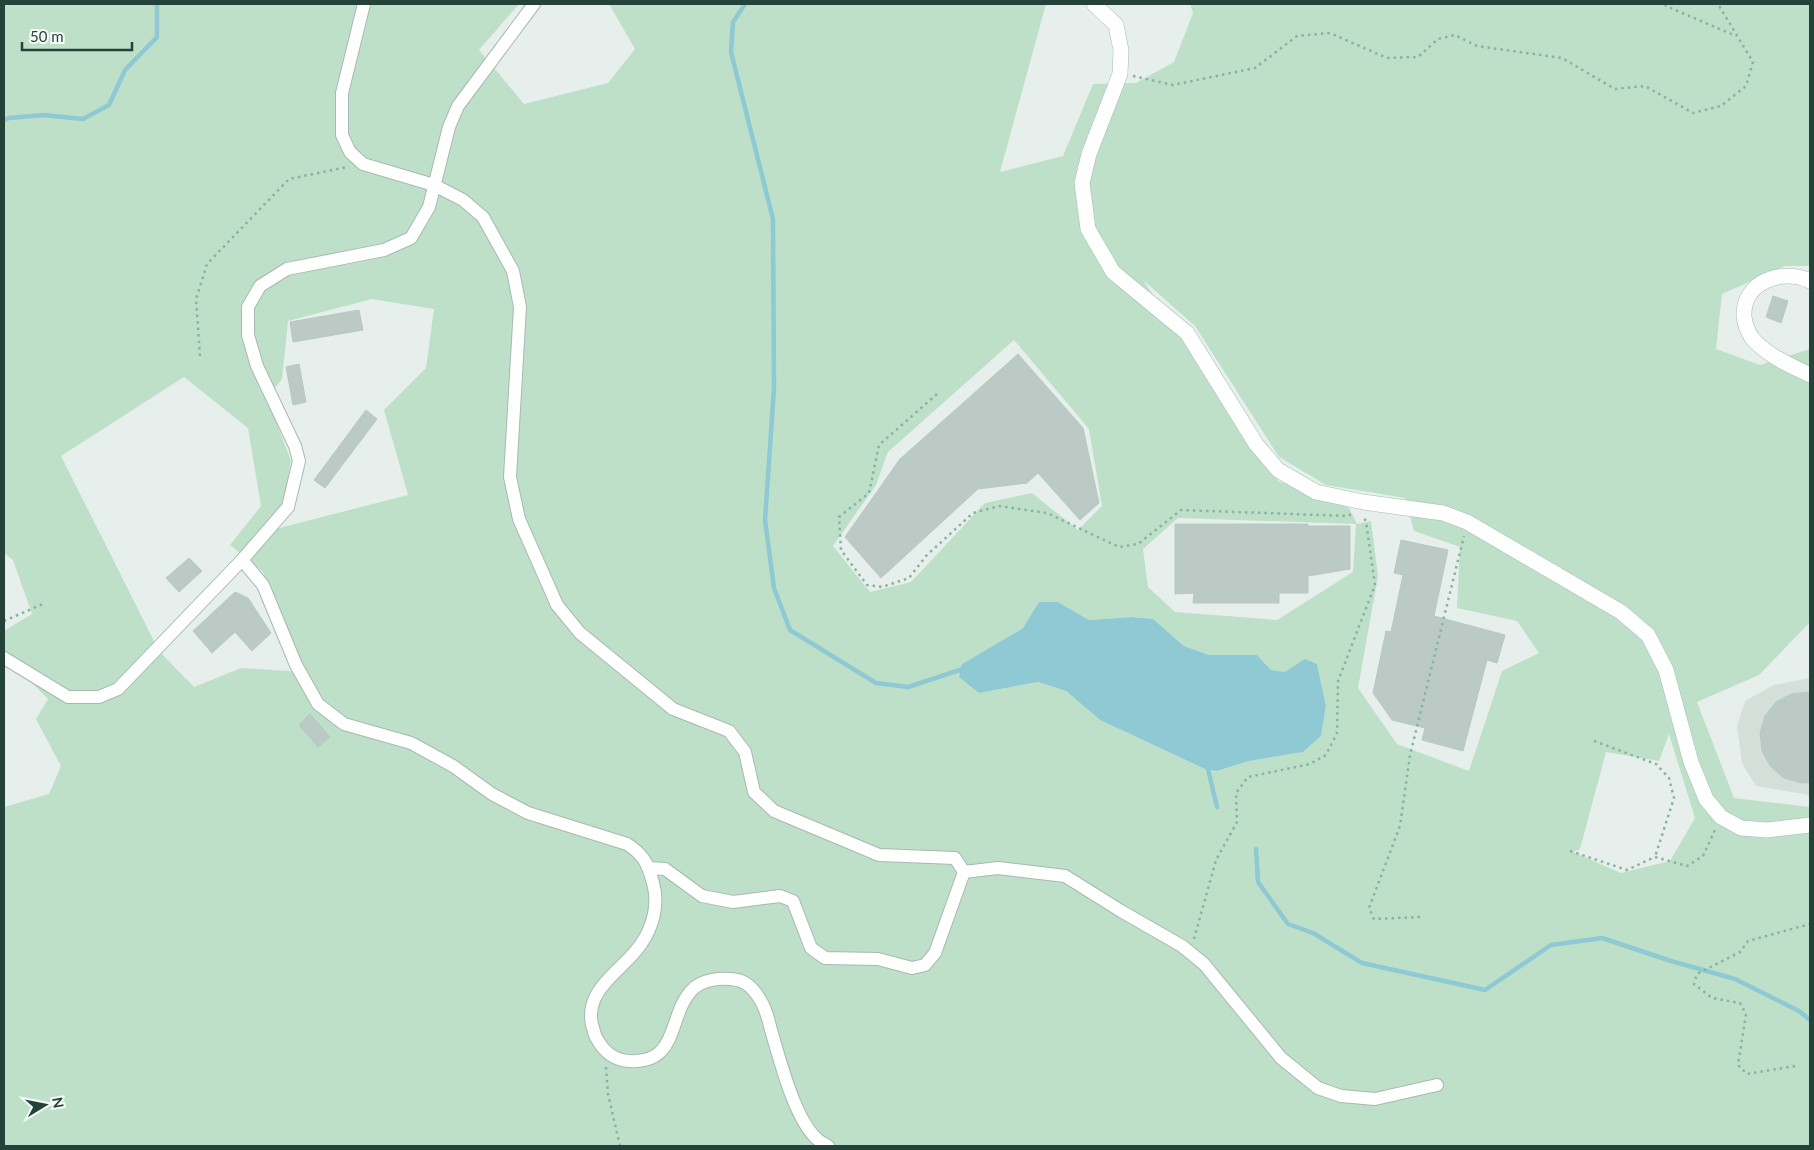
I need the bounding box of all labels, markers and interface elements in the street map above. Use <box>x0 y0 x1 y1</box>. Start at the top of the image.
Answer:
scale bar <box>22 20 132 52</box>
text: 50 m <box>30 27 64 45</box>
north arrow <box>20 1080 70 1130</box>
text: N <box>49 1096 68 1109</box>

